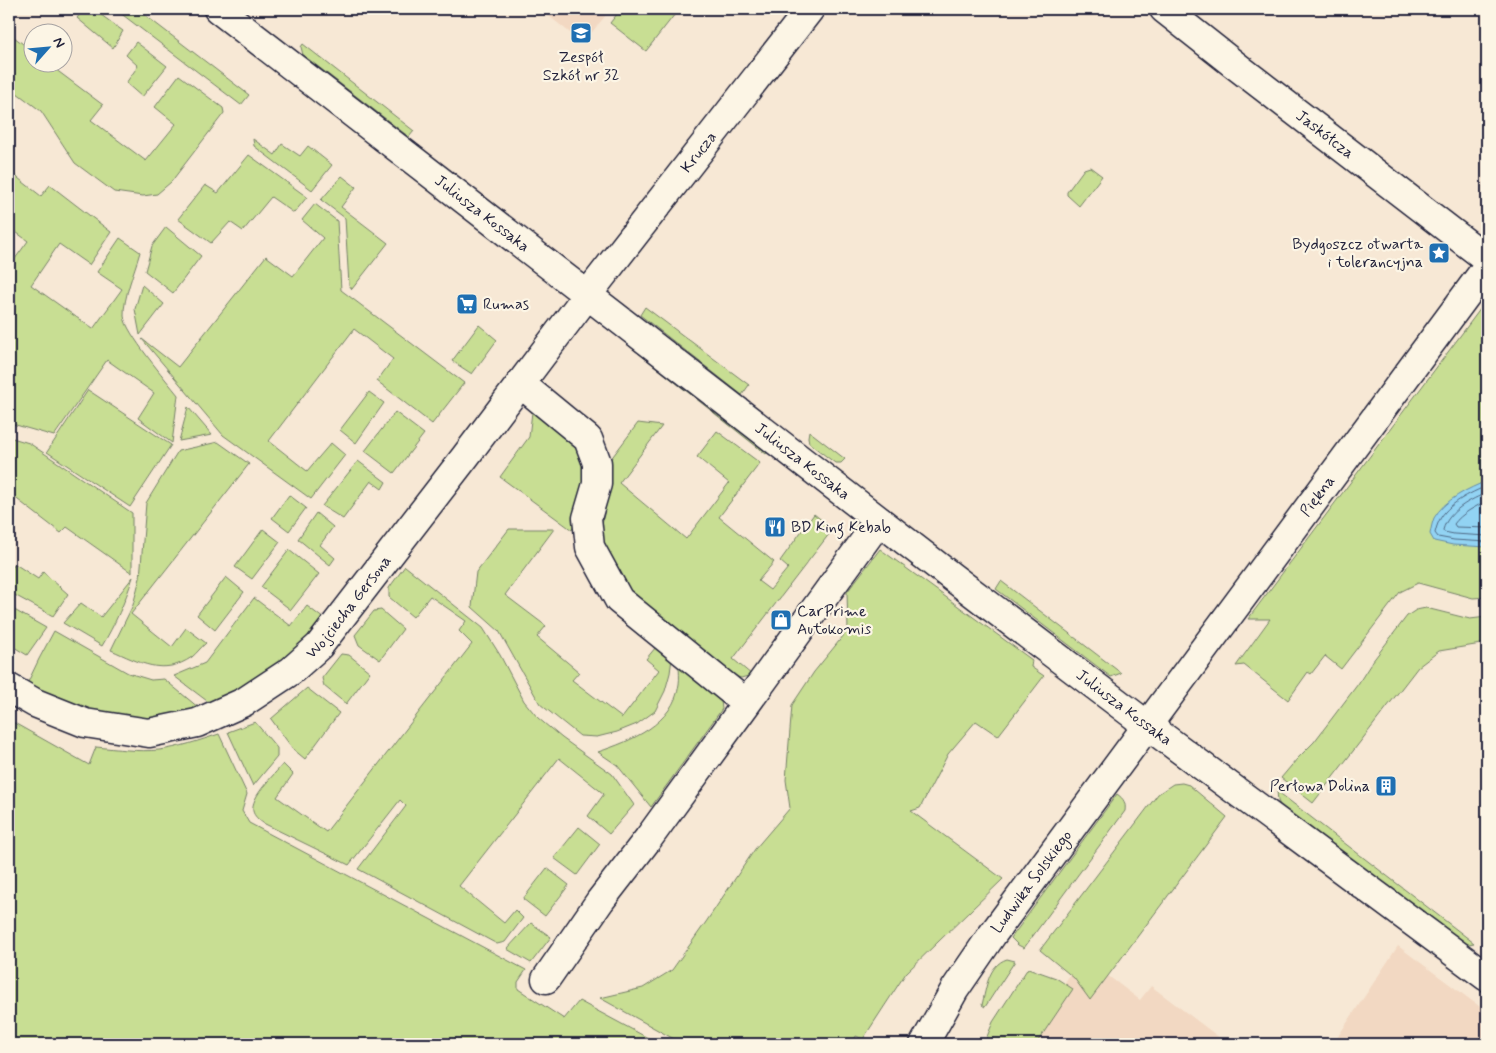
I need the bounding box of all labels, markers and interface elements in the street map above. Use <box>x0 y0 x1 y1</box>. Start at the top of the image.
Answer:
school or university icon: Zespół Szkół nr 32 <box>569 21 593 45</box>
north arrow <box>22 22 72 72</box>
text: N <box>49 34 69 51</box>
place label: Zespół Szkół nr 32 <box>543 47 619 86</box>
street label: Jaskółcza <box>1292 105 1358 163</box>
street label: Krucza <box>676 127 721 177</box>
street label: Juliusza Kossaka <box>430 170 534 257</box>
place label: Bydgoszcz otwarta i tolerancyjna <box>1292 234 1423 273</box>
place icon: Bydgoszcz otwarta i tolerancyjna <box>1427 241 1451 265</box>
supermarket icon: Rumas <box>455 292 479 316</box>
place label: Rumas <box>483 294 529 315</box>
street label: Juliusza Kossaka <box>751 418 854 505</box>
street label: Piękna <box>1295 471 1339 521</box>
restaurant icon: BD King Kebab <box>763 515 787 539</box>
place label: BD King Kebab <box>791 517 891 539</box>
street label: Wojciecha Gersona <box>301 551 396 663</box>
place label: CarPrime Autokomis <box>797 601 871 640</box>
shop icon: CarPrime Autokomis <box>769 608 793 632</box>
street label: Juliusza Kossaka <box>1072 664 1176 750</box>
building icon: Perłowa Dolina <box>1374 774 1398 798</box>
place label: Perłowa Dolina <box>1270 776 1370 797</box>
street label: Ludwika Solskiego <box>986 826 1077 938</box>

